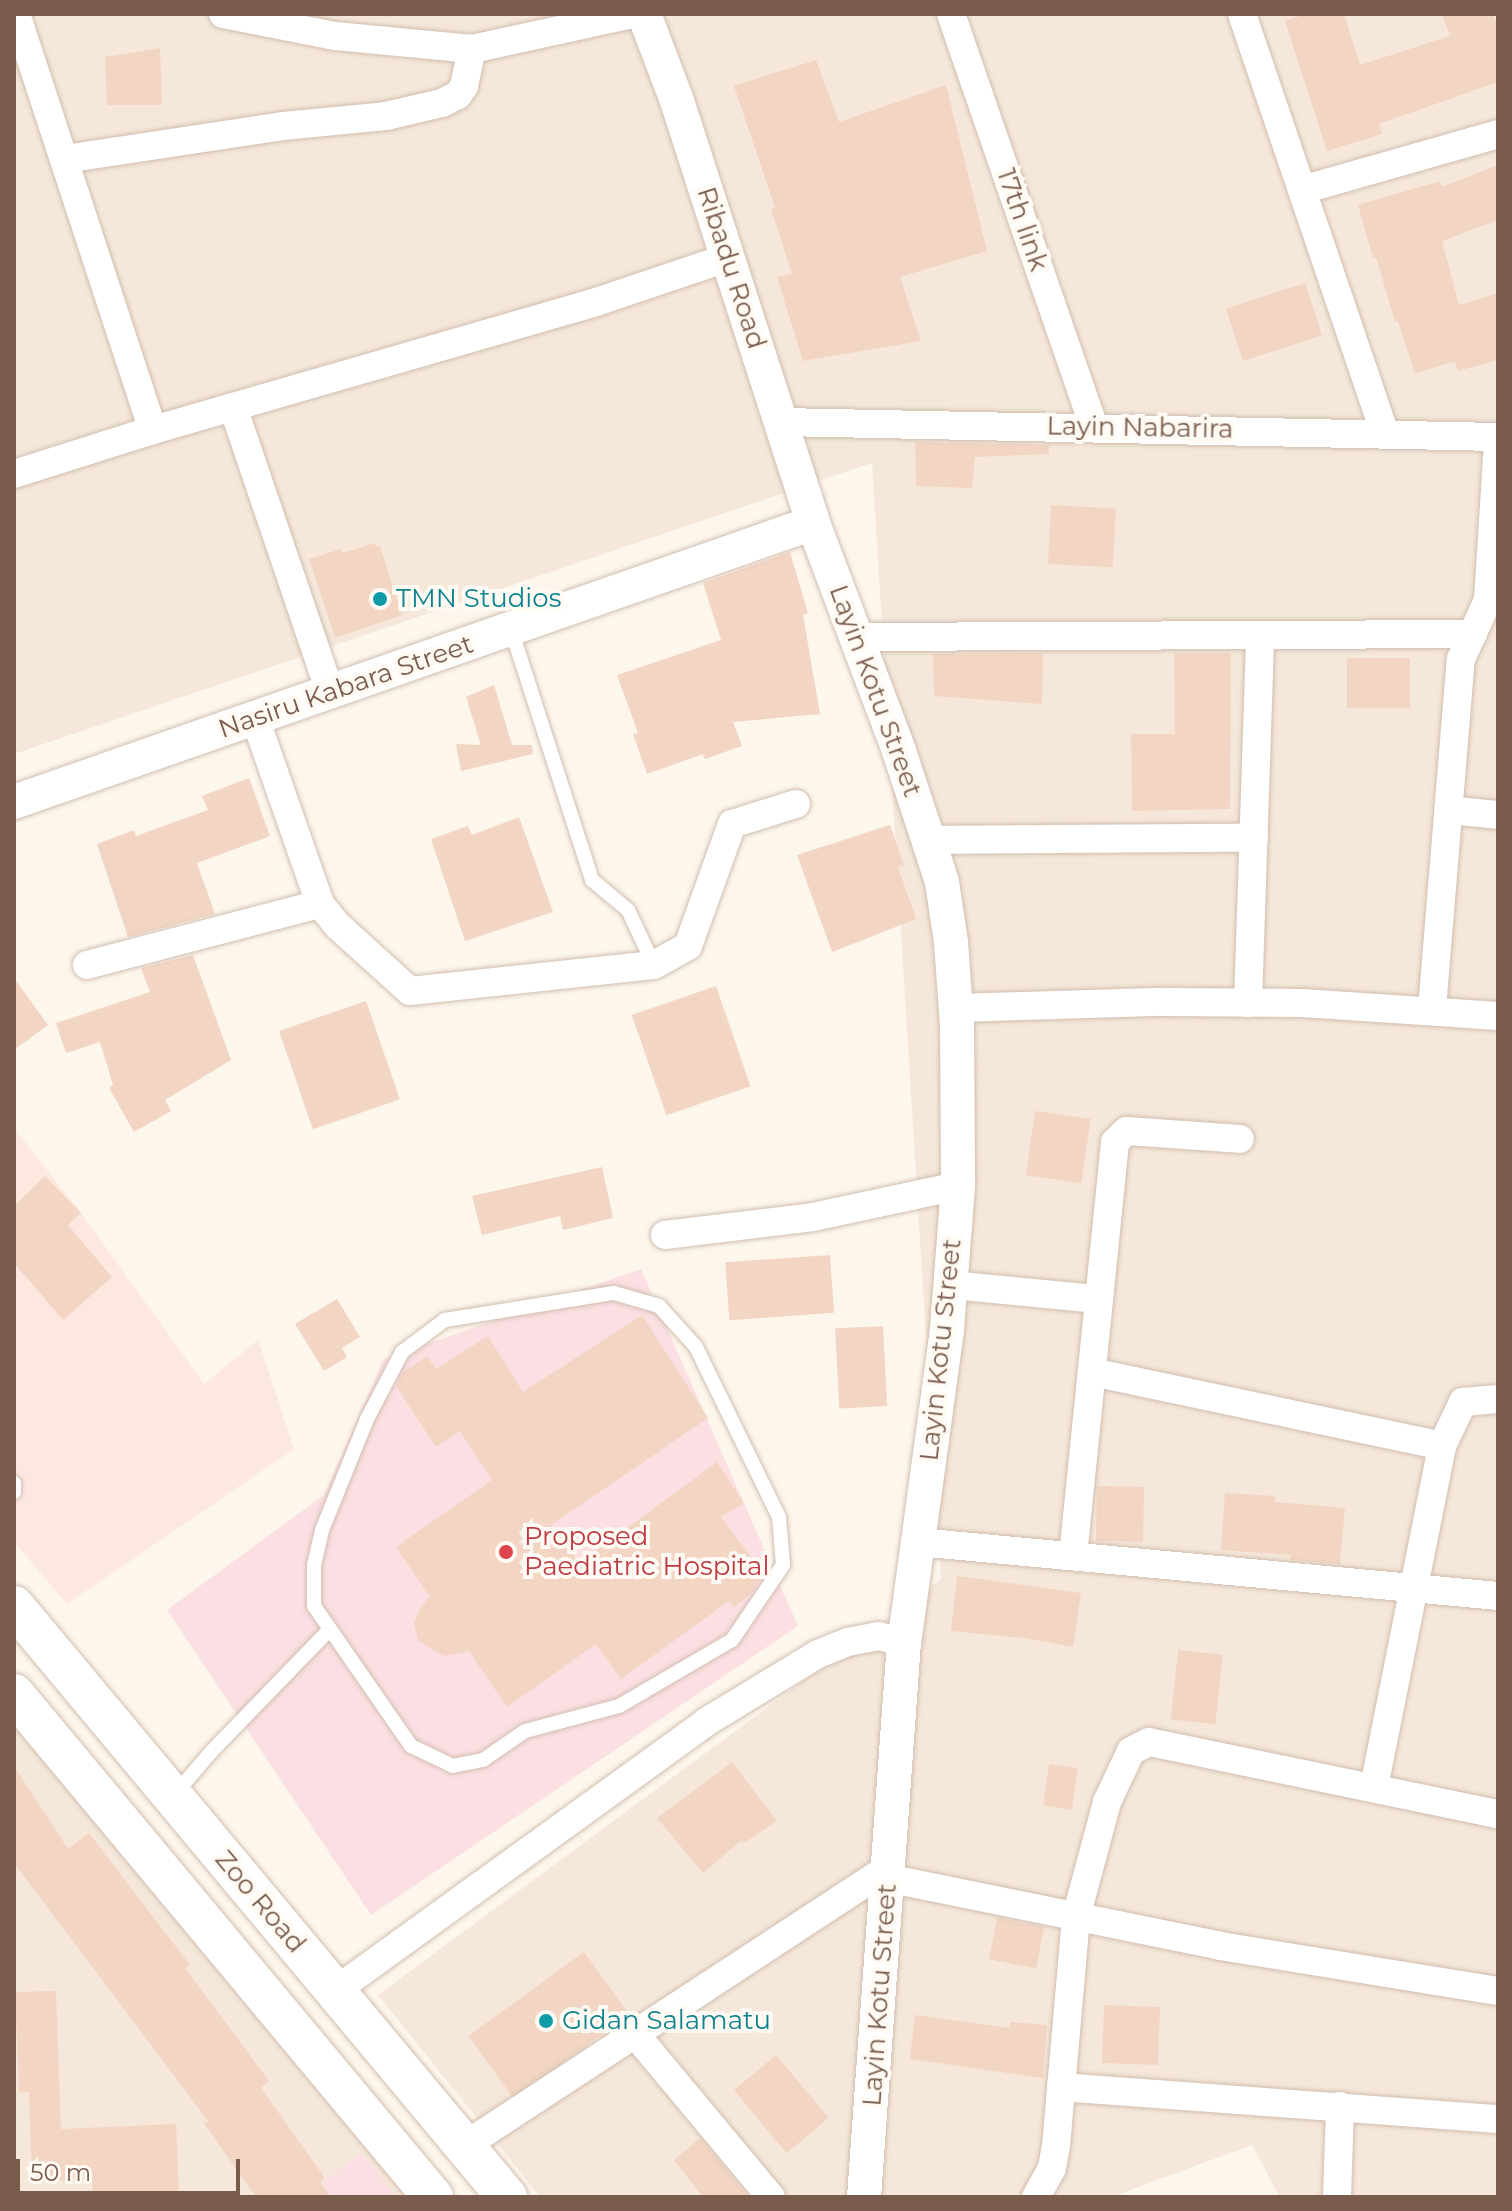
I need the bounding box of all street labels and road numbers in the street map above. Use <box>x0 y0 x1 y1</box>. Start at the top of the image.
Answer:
street label: 17th link <box>990 165 1054 275</box>
street label: Ribadu Road <box>690 183 772 353</box>
street label: Layin Nabarira <box>1046 411 1234 445</box>
street label: Layin Kotu Street <box>822 581 928 801</box>
street label: Nasiru Kabara Street <box>215 629 477 745</box>
street label: Layin Kotu Street <box>914 1237 968 1463</box>
street label: Zoo Road <box>208 1845 312 1959</box>
street label: Layin Kotu Street <box>857 1883 903 2107</box>

